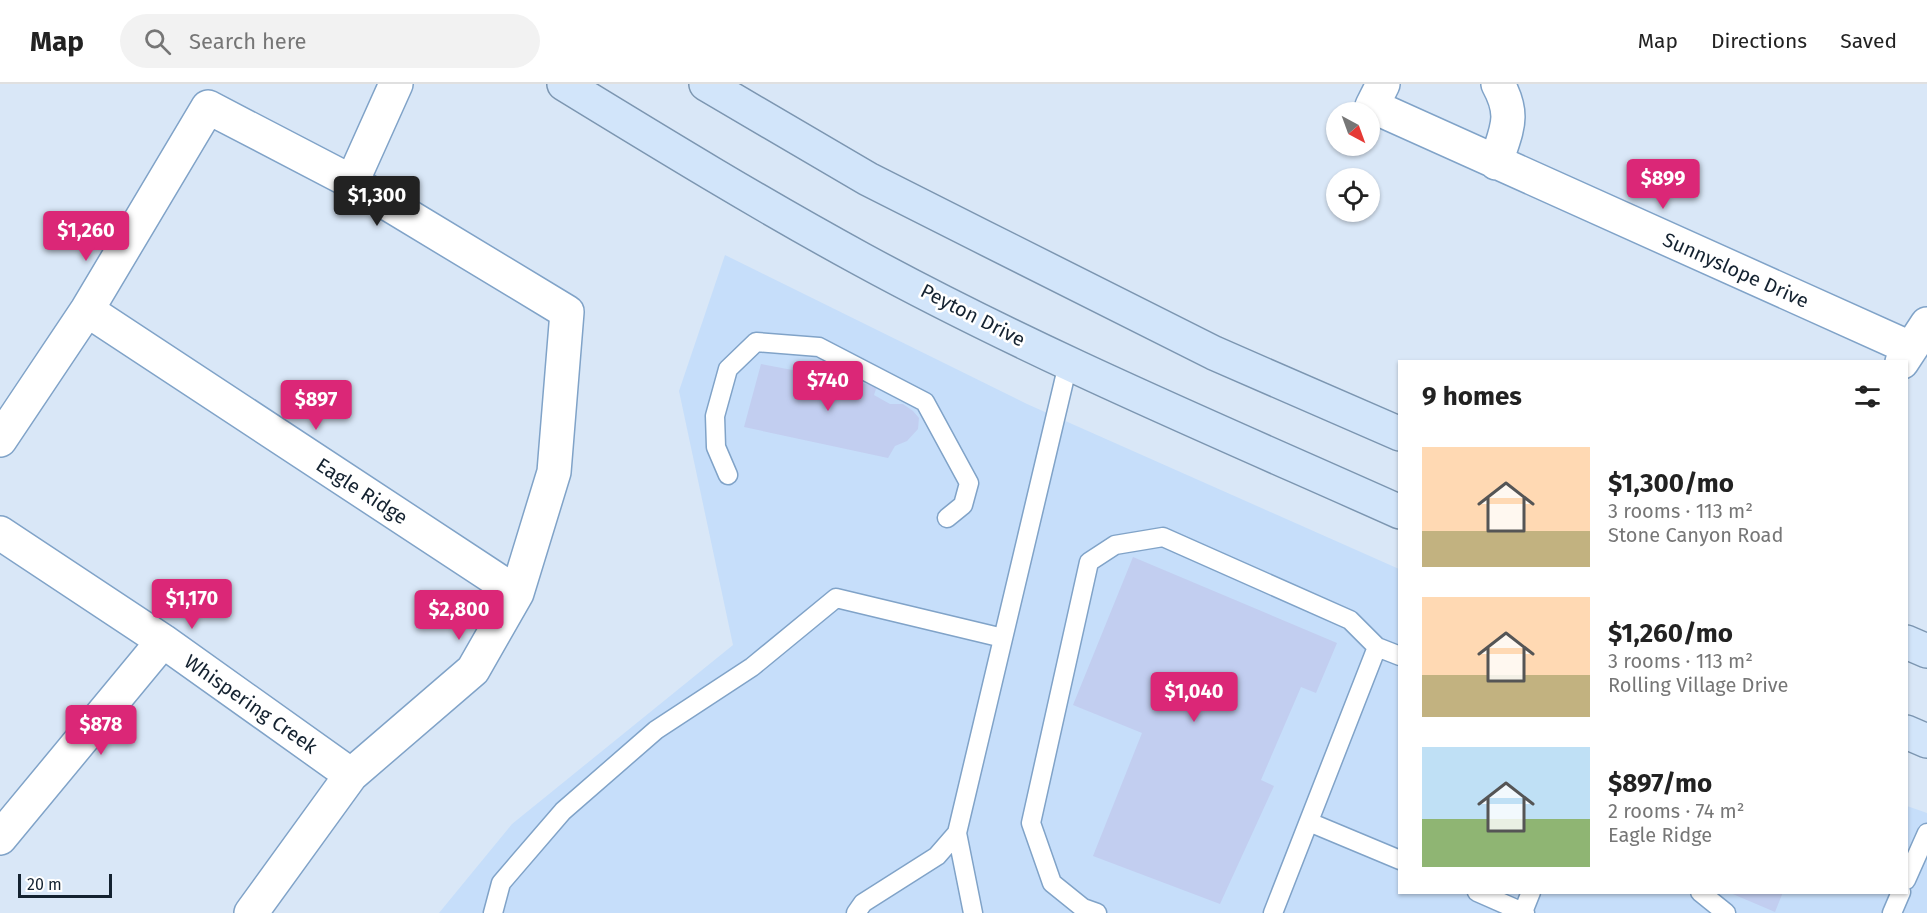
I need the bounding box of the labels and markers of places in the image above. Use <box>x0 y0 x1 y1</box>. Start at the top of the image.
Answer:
pin: $899 <box>1627 159 1699 210</box>
pin: $1,300 <box>328 176 426 227</box>
pin: $1,260 <box>37 211 135 262</box>
pin: $740 <box>792 361 864 412</box>
pin: $897 <box>280 380 352 431</box>
pin: $1,170 <box>143 579 241 630</box>
pin: $2,800 <box>410 590 508 641</box>
pin: $1,040 <box>1145 672 1243 723</box>
pin: $878 <box>65 705 137 756</box>

